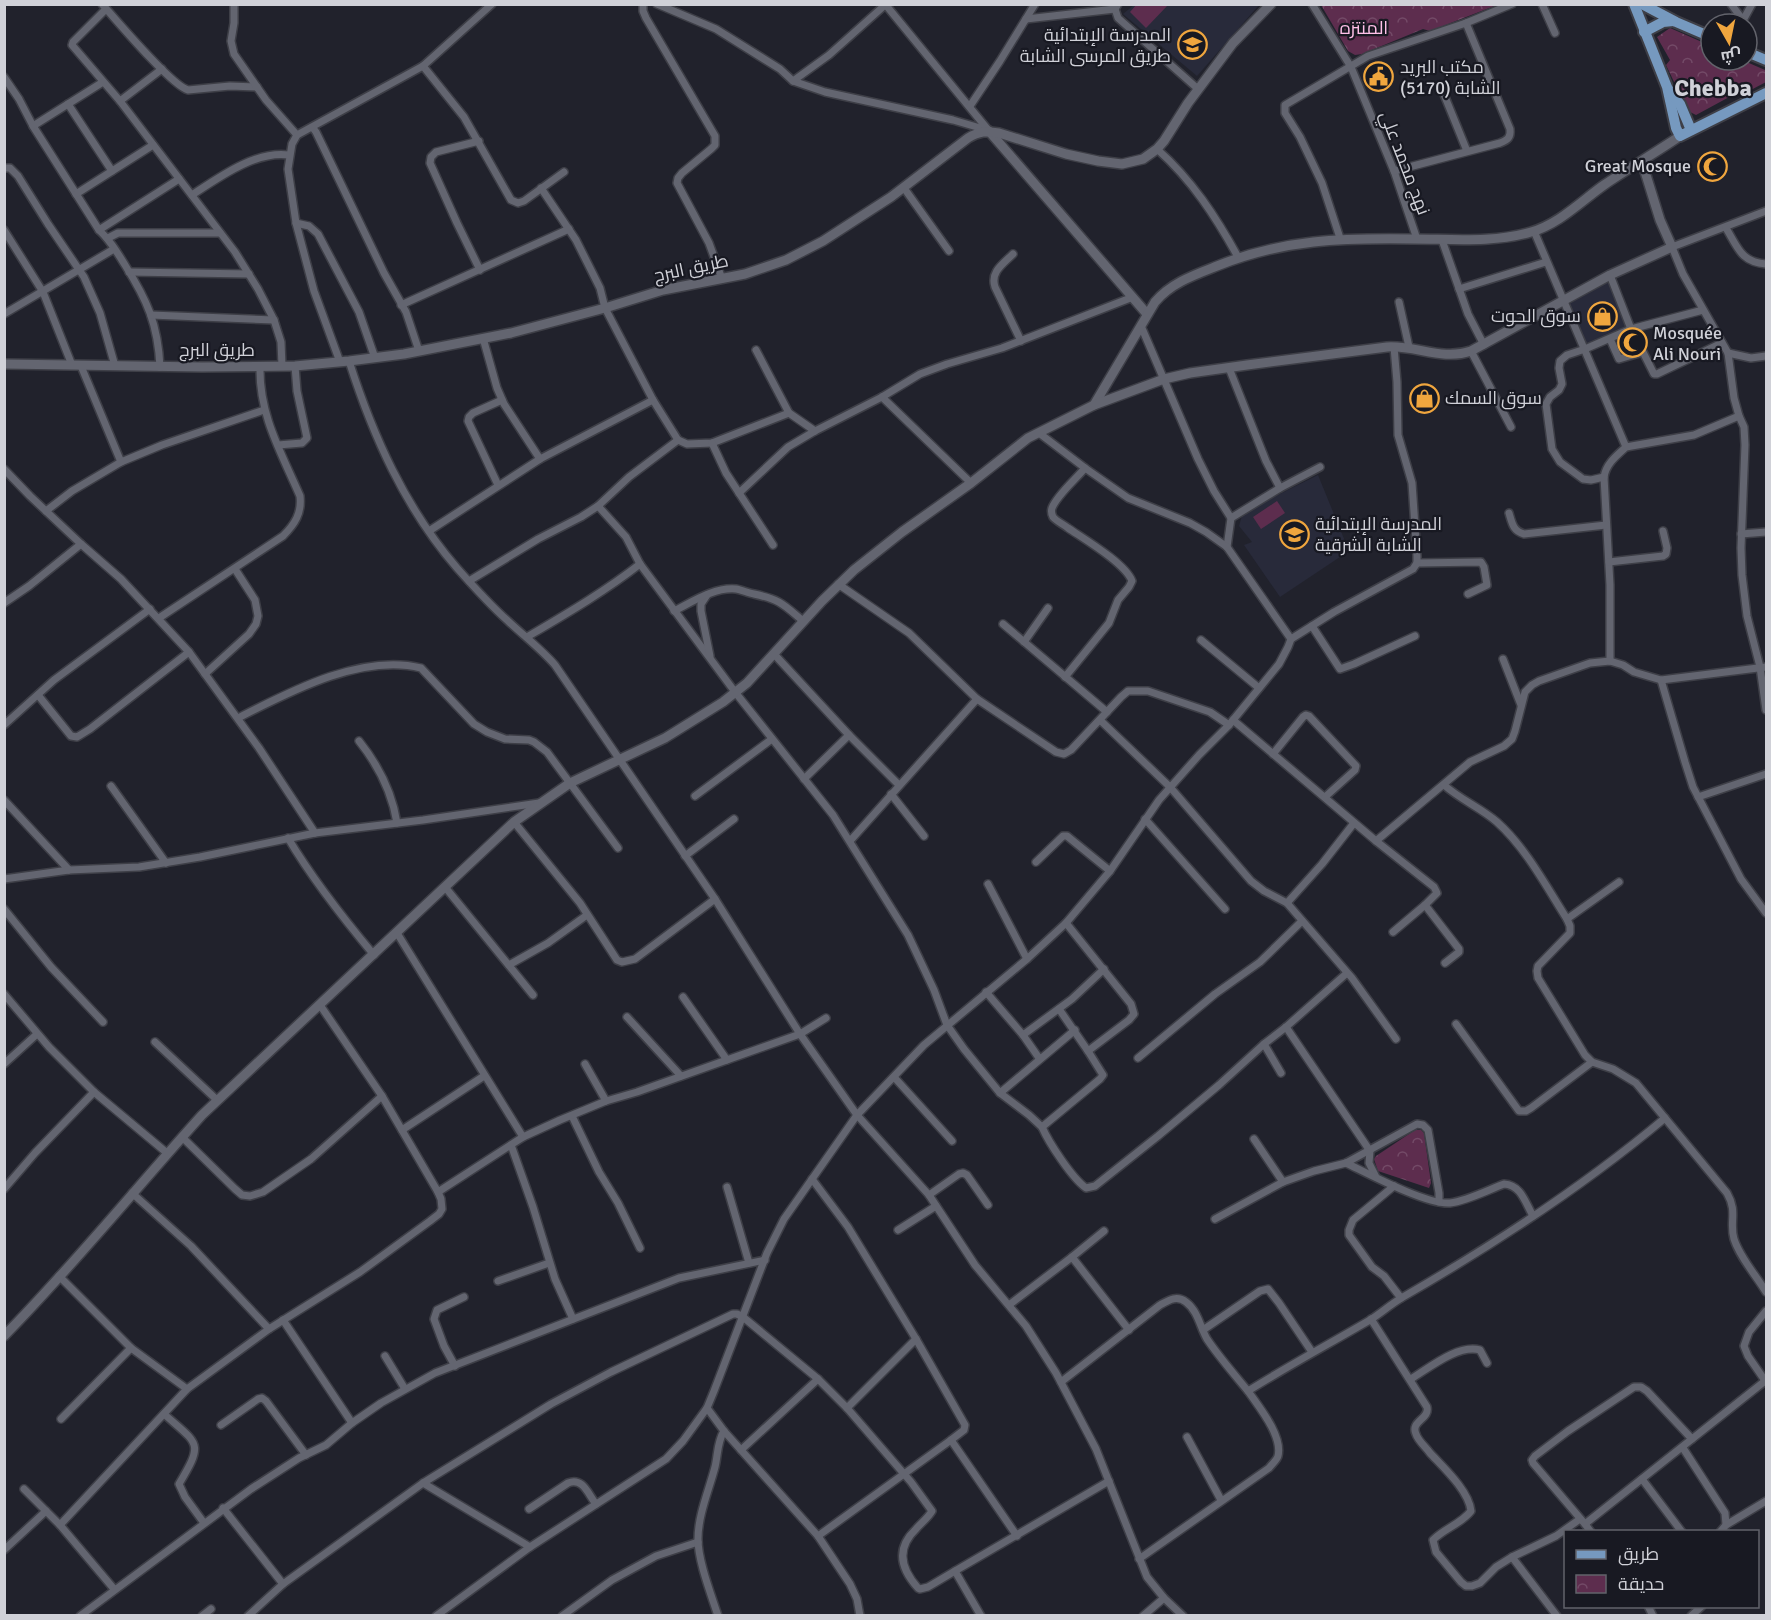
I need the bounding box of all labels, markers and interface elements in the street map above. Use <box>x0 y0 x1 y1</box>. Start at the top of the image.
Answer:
north arrow <box>1699 12 1759 72</box>
park label: المنتزه <box>1340 17 1388 39</box>
place label: المدرسة الإبتدائية طريق المرسى الشابة <box>1020 24 1171 68</box>
school or university icon: المدرسة الإبتدائية طريق المرسى الشابة <box>1176 29 1208 61</box>
text: ش <box>1719 44 1743 67</box>
place label: مكتب البريد الشابة (5170) <box>1400 56 1501 99</box>
public building icon: مكتب البريد الشابة (5170) <box>1363 61 1395 93</box>
district label: Chebba <box>1674 73 1752 103</box>
street label: نهج محمد علي <box>1372 108 1435 219</box>
mosque icon: Great Mosque <box>1696 150 1728 182</box>
place label: Great Mosque <box>1585 155 1691 177</box>
street label: طريق البرج <box>652 249 731 288</box>
shop icon: سوق الحوت <box>1586 300 1618 332</box>
place label: سوق الحوت <box>1491 305 1581 328</box>
place label: Mosquée Ali Nouri <box>1653 322 1722 365</box>
mosque icon: Mosquée Ali Nouri <box>1616 327 1648 359</box>
street label: طريق البرج <box>179 339 255 362</box>
shop icon: سوق السمك <box>1408 382 1440 414</box>
place label: سوق السمك <box>1445 387 1542 410</box>
place label: المدرسة الإبتدائية الشابة الشرقية <box>1315 513 1442 556</box>
school or university icon: المدرسة الإبتدائية الشابة الشرقية <box>1278 518 1310 550</box>
legend <box>1564 1530 1759 1608</box>
text: طريق <box>1618 1543 1659 1566</box>
text: حديقة <box>1618 1573 1664 1595</box>

